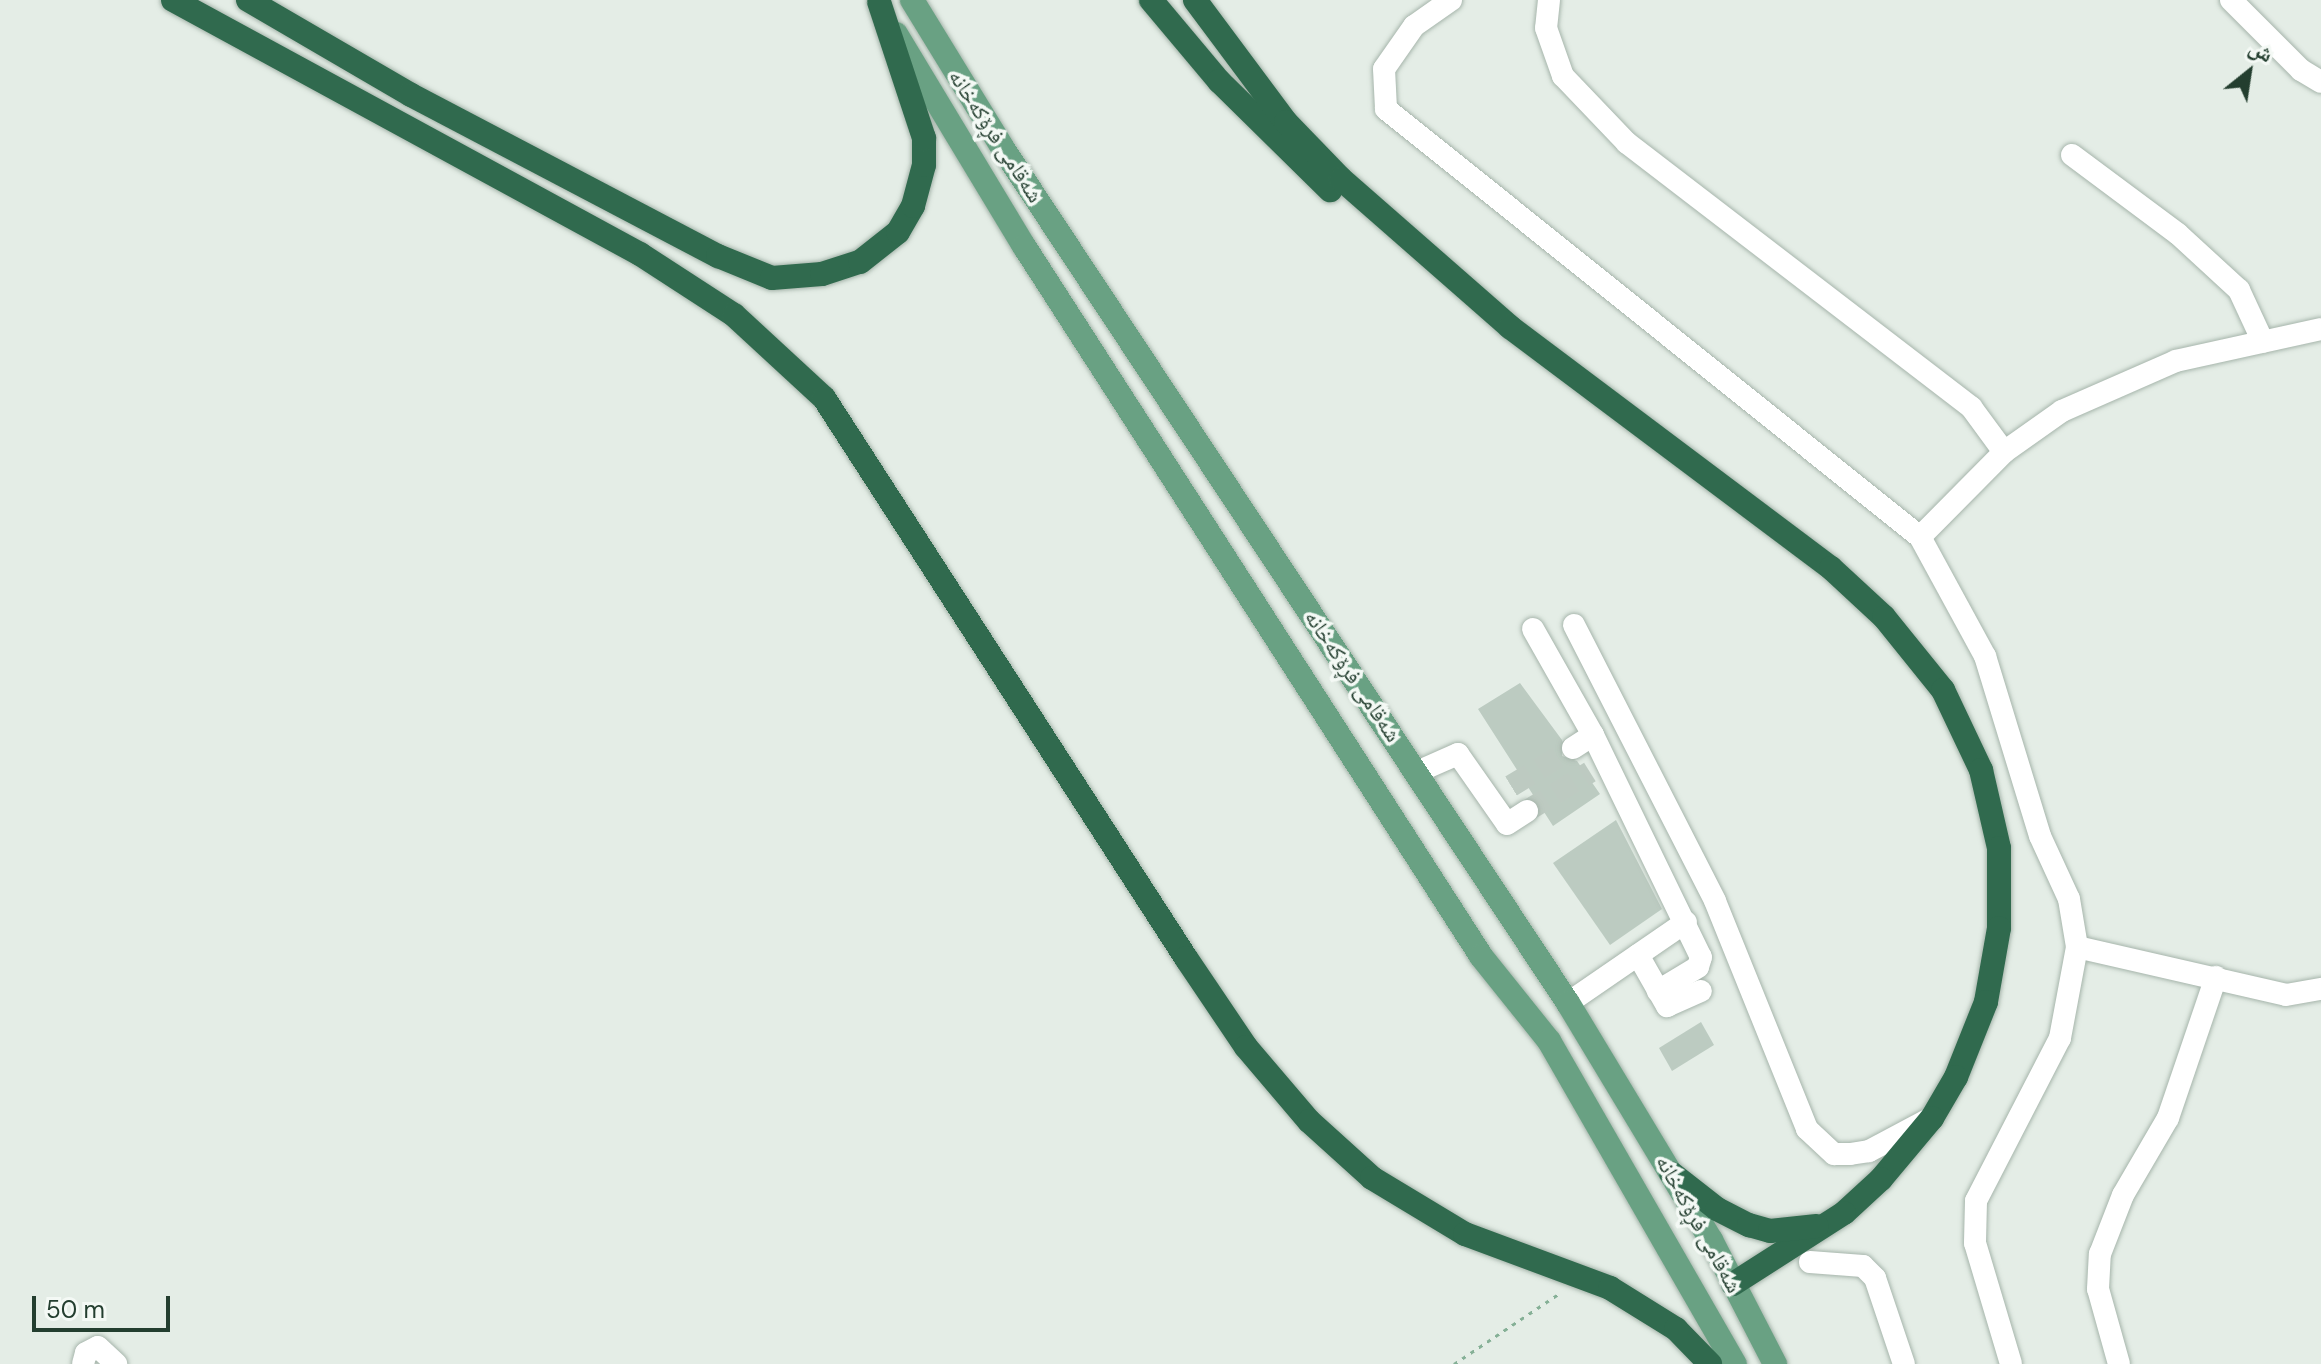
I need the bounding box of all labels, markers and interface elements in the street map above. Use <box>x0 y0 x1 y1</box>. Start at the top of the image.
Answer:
north arrow <box>2209 32 2289 112</box>
text: ش <box>2244 32 2279 69</box>
street label: شەقامی فڕۆکەخانە <box>943 65 1049 207</box>
street label: شەقامی فڕۆکەخانە <box>1299 605 1407 747</box>
street label: شەقامی فڕۆکەخانە <box>1650 1151 1748 1297</box>
scale bar <box>36 1280 174 1330</box>
text: 50 m <box>46 1294 105 1325</box>

